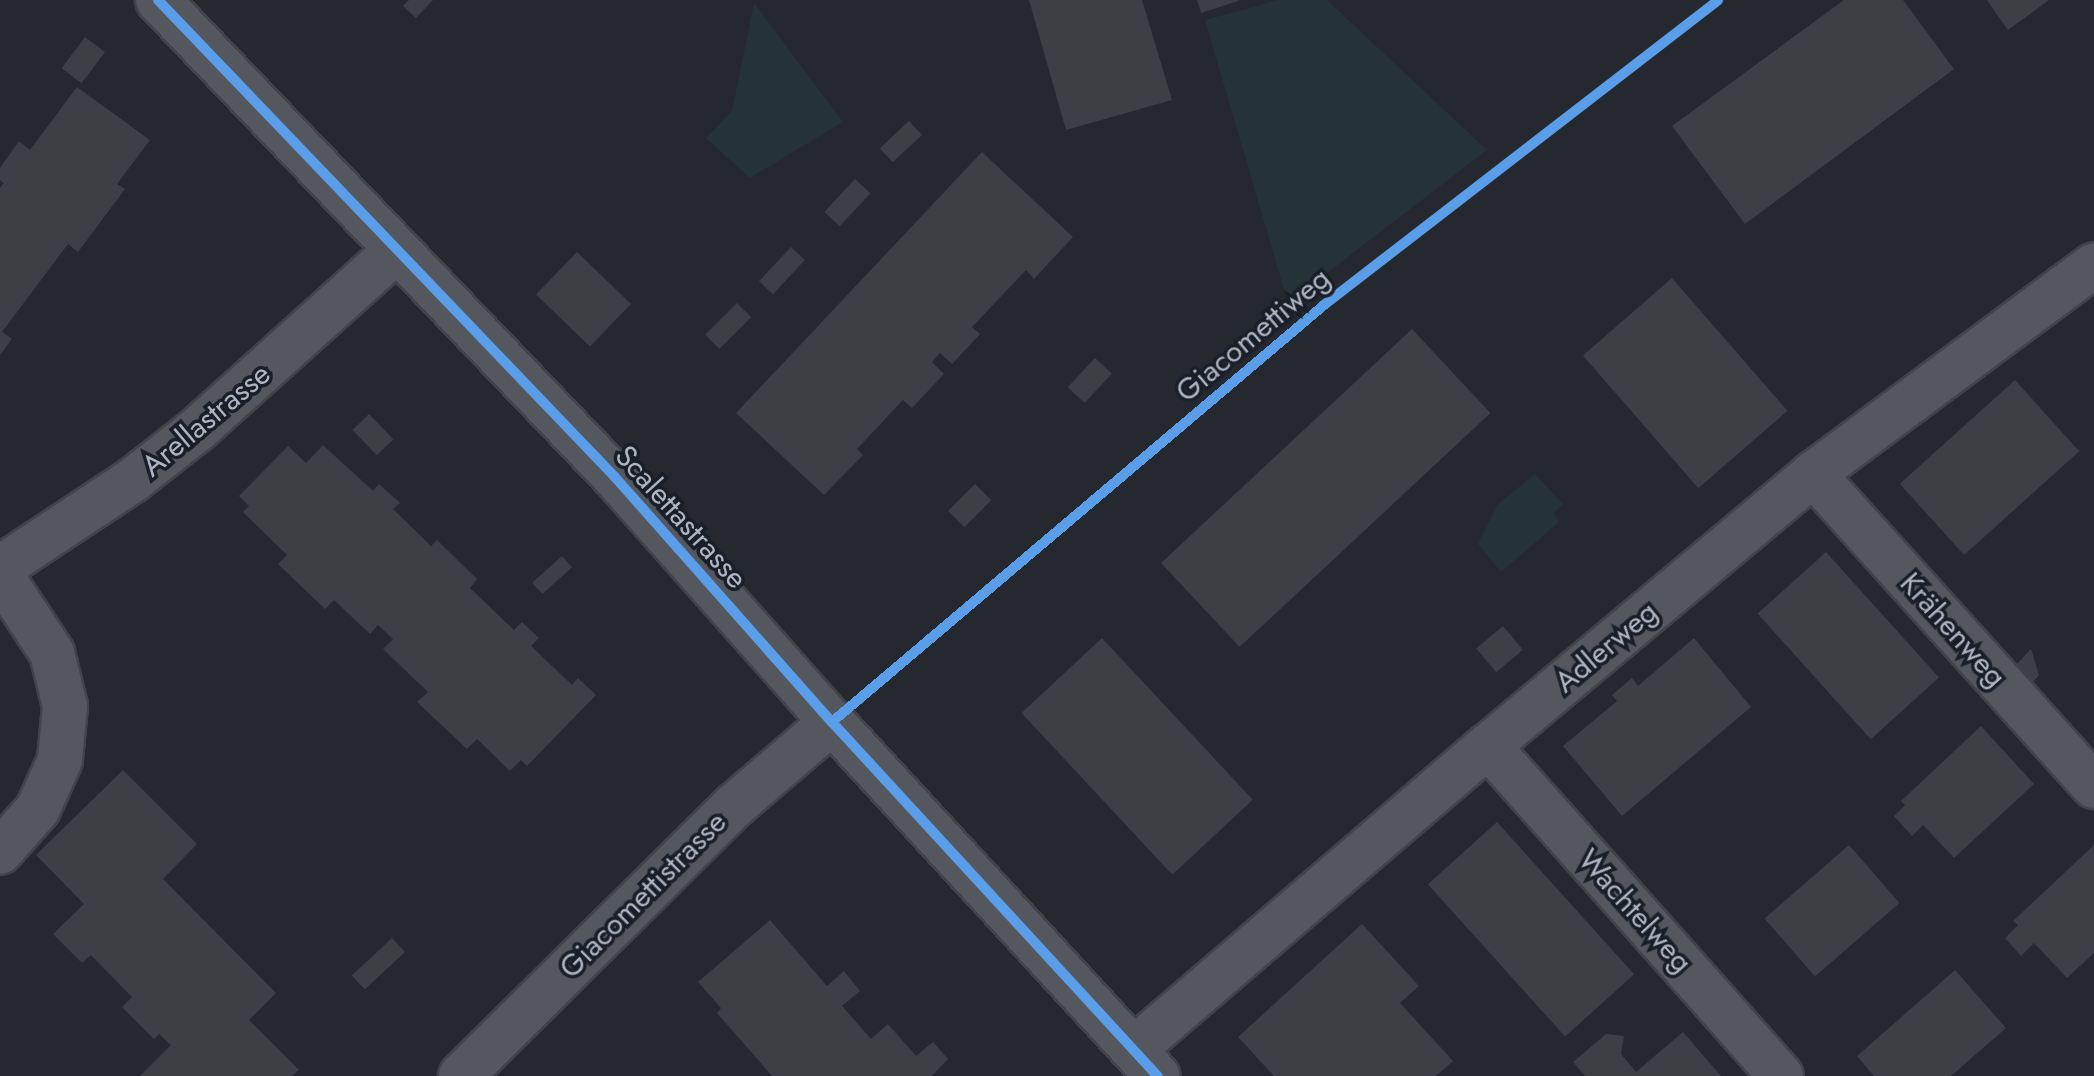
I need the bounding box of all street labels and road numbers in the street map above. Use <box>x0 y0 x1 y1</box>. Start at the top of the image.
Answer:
street label: Giacomettiweg <box>1169 260 1337 410</box>
street label: Arellastrasse <box>134 356 278 484</box>
street label: Scalettastrasse <box>607 438 755 596</box>
street label: Krähenweg <box>1892 566 2014 694</box>
street label: Adlerweg <box>1547 594 1665 700</box>
street label: Giacomettistrasse <box>552 804 734 986</box>
street label: Wachtelweg <box>1570 842 1700 980</box>

